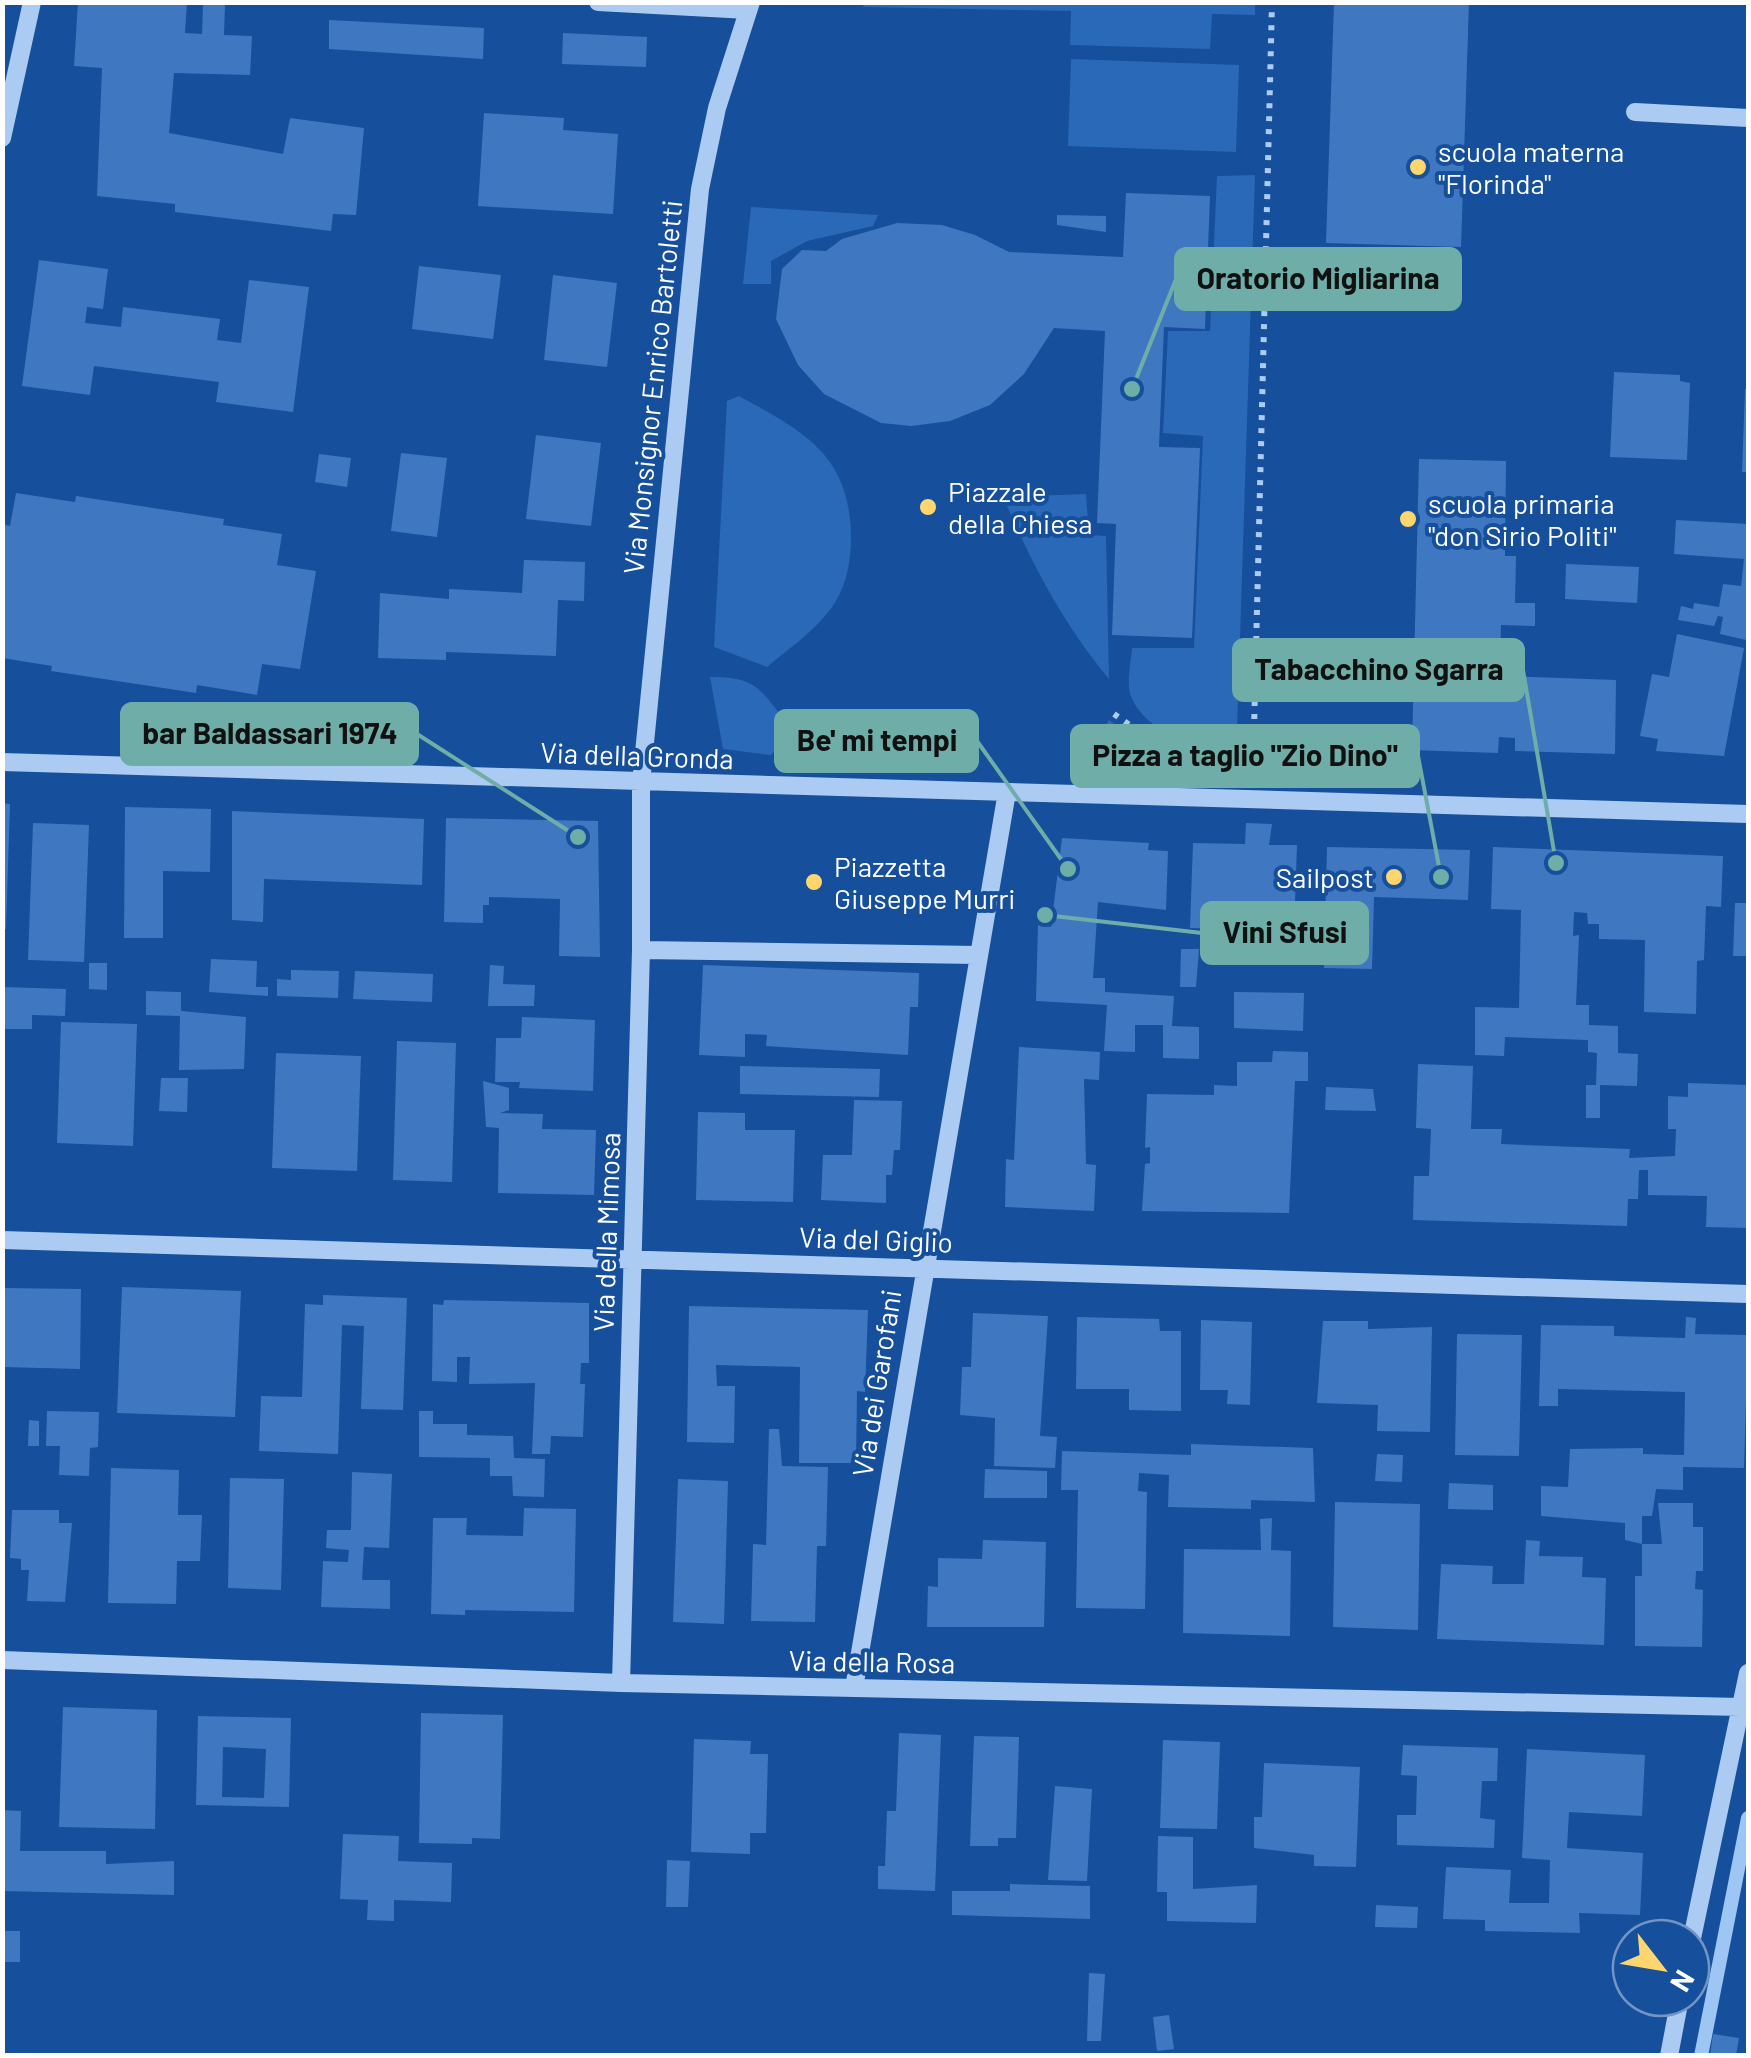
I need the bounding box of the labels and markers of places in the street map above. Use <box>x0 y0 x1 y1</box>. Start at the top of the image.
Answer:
place label: scuola materna "Florinda" <box>1438 134 1624 200</box>
marker: scuola materna "Florinda" <box>1407 156 1429 178</box>
callout: Oratorio Migliarina <box>1176 249 1460 309</box>
place label: Piazzale della Chiesa <box>948 474 1093 540</box>
place label: scuola primaria "don Sirio Politi" <box>1428 486 1617 552</box>
marker: Piazzale della Chiesa <box>917 496 939 518</box>
marker: scuola primaria "don Sirio Politi" <box>1397 508 1419 530</box>
callout: Tabacchino Sgarra <box>1234 640 1523 700</box>
callout: bar Baldassari 1974 <box>122 704 417 764</box>
callout: Be' mi tempi <box>776 711 977 771</box>
callout: Pizza a taglio "Zio Dino" <box>1072 726 1418 786</box>
place label: Piazzetta Giuseppe Murri <box>834 849 1016 915</box>
place label: Sailpost <box>1276 860 1374 894</box>
marker: Sailpost <box>1383 866 1405 888</box>
marker: Piazzetta Giuseppe Murri <box>803 871 825 893</box>
callout: Vini Sfusi <box>1202 903 1367 963</box>

